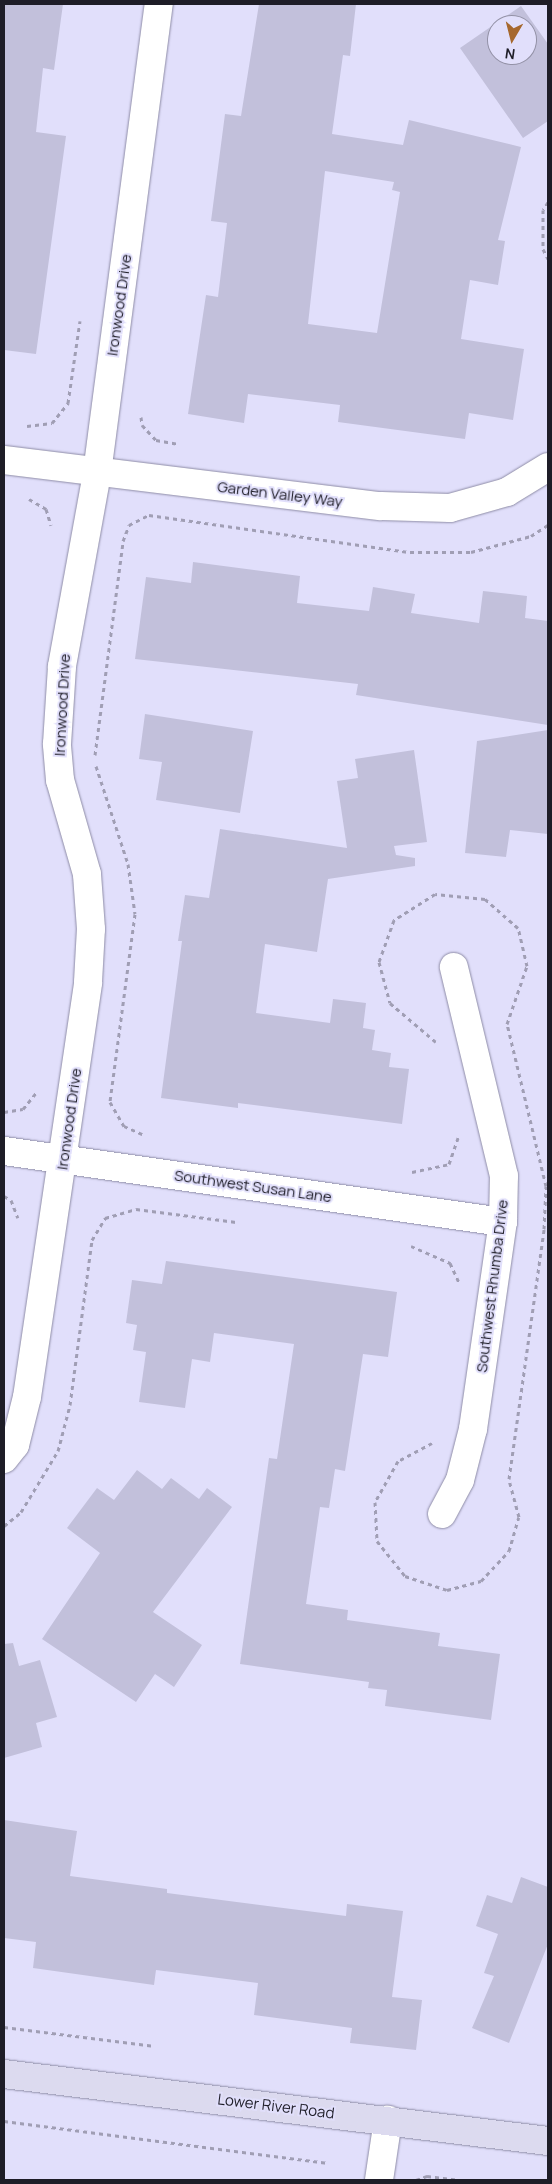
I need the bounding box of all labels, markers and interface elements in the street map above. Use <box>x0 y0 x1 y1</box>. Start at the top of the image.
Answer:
north arrow <box>487 15 537 65</box>
text: N <box>504 44 516 64</box>
street label: Ironwood Drive <box>103 253 135 357</box>
street label: Garden Valley Way <box>216 477 344 511</box>
street label: Ironwood Drive <box>50 653 74 757</box>
street label: Ironwood Drive <box>53 1067 85 1171</box>
street label: Southwest Susan Lane <box>173 1166 333 1206</box>
street label: Southwest Rhumba Drive <box>472 1199 512 1373</box>
street label: Lower River Road <box>217 2090 335 2122</box>

